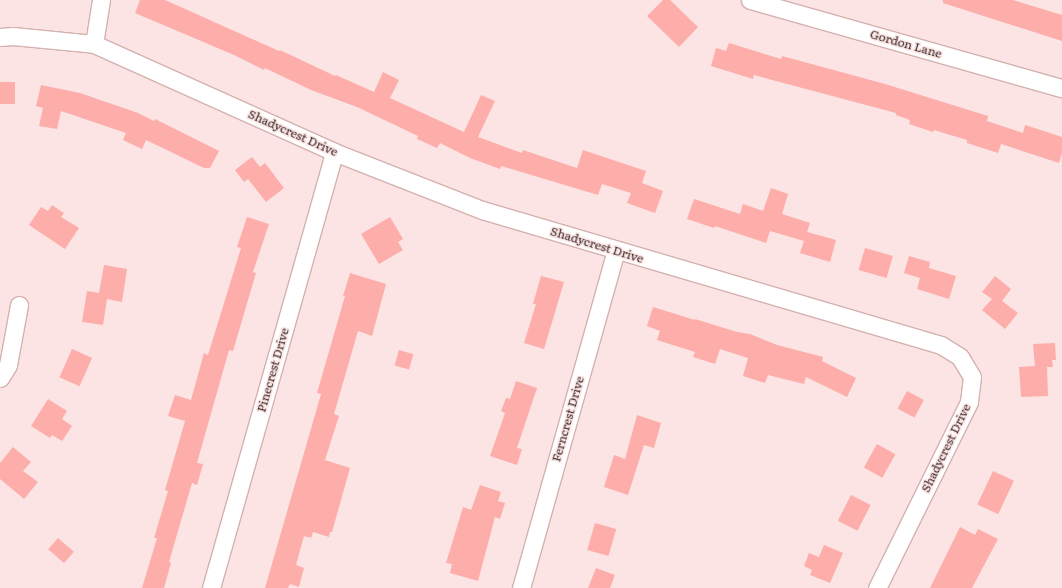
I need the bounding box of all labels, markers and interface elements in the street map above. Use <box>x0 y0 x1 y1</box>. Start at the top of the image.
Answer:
street label: Gordon Lane <box>868 27 944 61</box>
street label: Shadycrest Drive <box>246 107 340 159</box>
street label: Shadycrest Drive <box>549 224 645 266</box>
street label: Pinecrest Drive <box>254 326 292 414</box>
street label: Ferncrest Drive <box>549 375 587 463</box>
street label: Shadycrest Drive <box>918 401 974 495</box>

